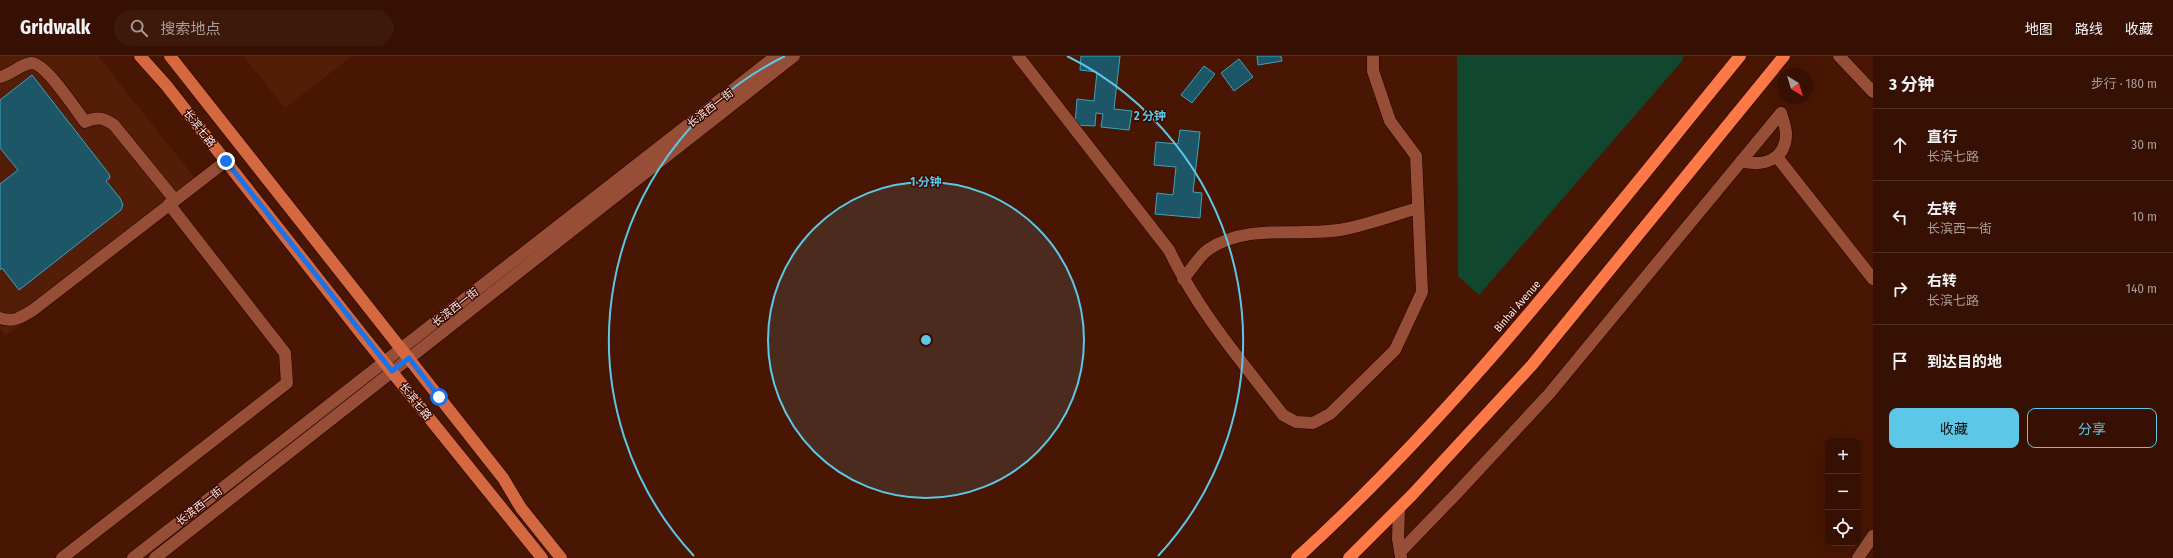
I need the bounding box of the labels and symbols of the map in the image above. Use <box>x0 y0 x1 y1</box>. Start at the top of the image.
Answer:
north arrow <box>1777 68 1813 104</box>
street label: 长滨西一街 <box>685 86 736 130</box>
street label: 长滨七路 <box>181 107 218 150</box>
text: 2 分钟 <box>1133 109 1166 123</box>
route end <box>217 152 235 170</box>
text: 1 分钟 <box>910 175 942 189</box>
street label: Binhai Avenue <box>1491 278 1543 335</box>
street label: 长滨西一街 <box>430 285 481 329</box>
centre of rings <box>919 333 933 347</box>
street label: 长滨七路 <box>397 380 434 423</box>
route start <box>430 388 448 406</box>
street label: 长滨西一街 <box>174 484 225 528</box>

